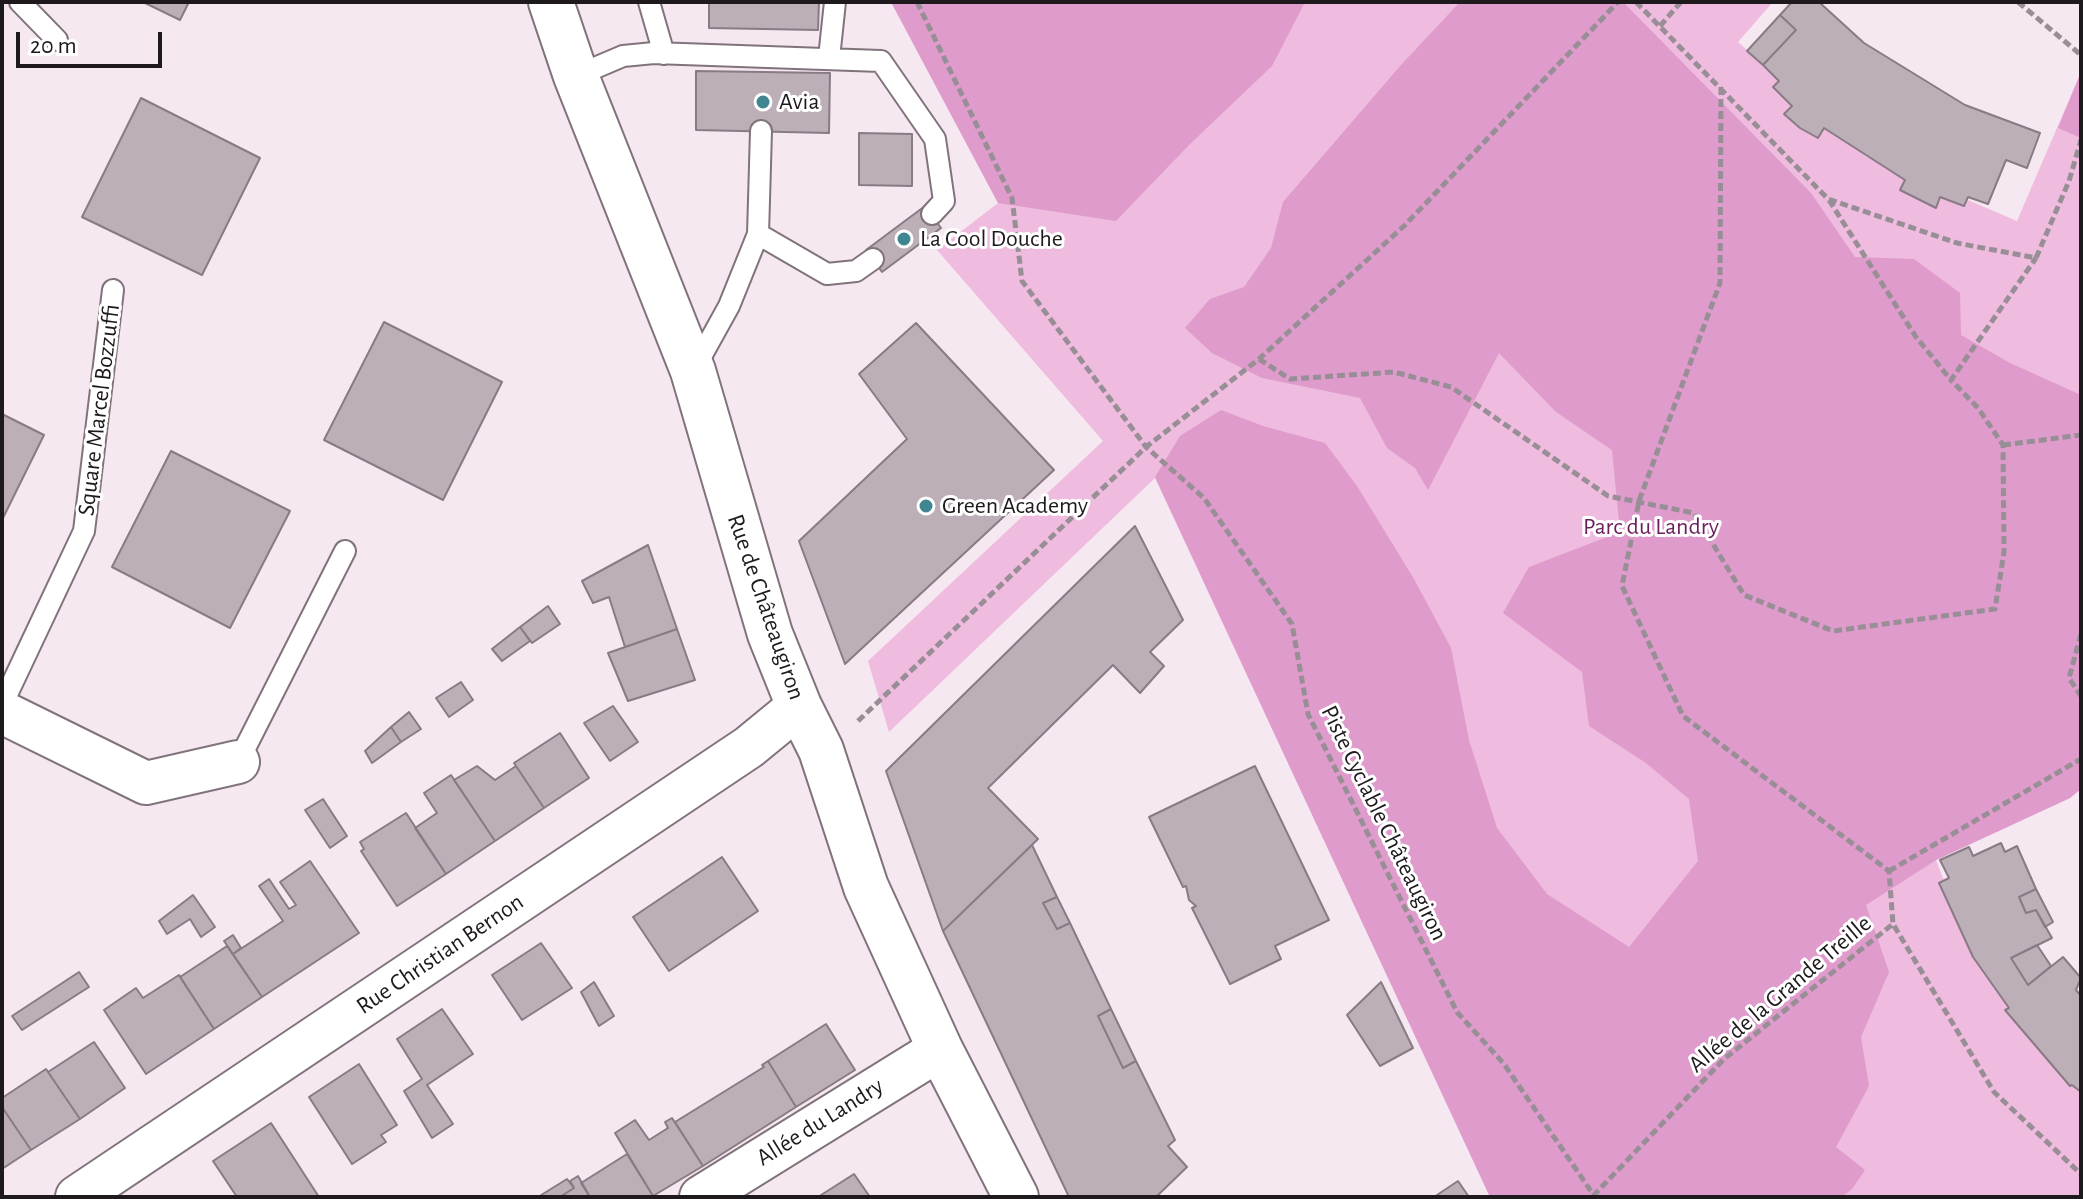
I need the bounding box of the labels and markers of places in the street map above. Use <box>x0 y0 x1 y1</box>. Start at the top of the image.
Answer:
place label: Avia <box>779 88 819 116</box>
marker: Avia <box>754 93 772 111</box>
place label: La Cool Douche <box>920 225 1063 253</box>
marker: La Cool Douche <box>895 230 913 248</box>
place label: Green Academy <box>942 492 1088 520</box>
marker: Green Academy <box>917 497 935 515</box>

